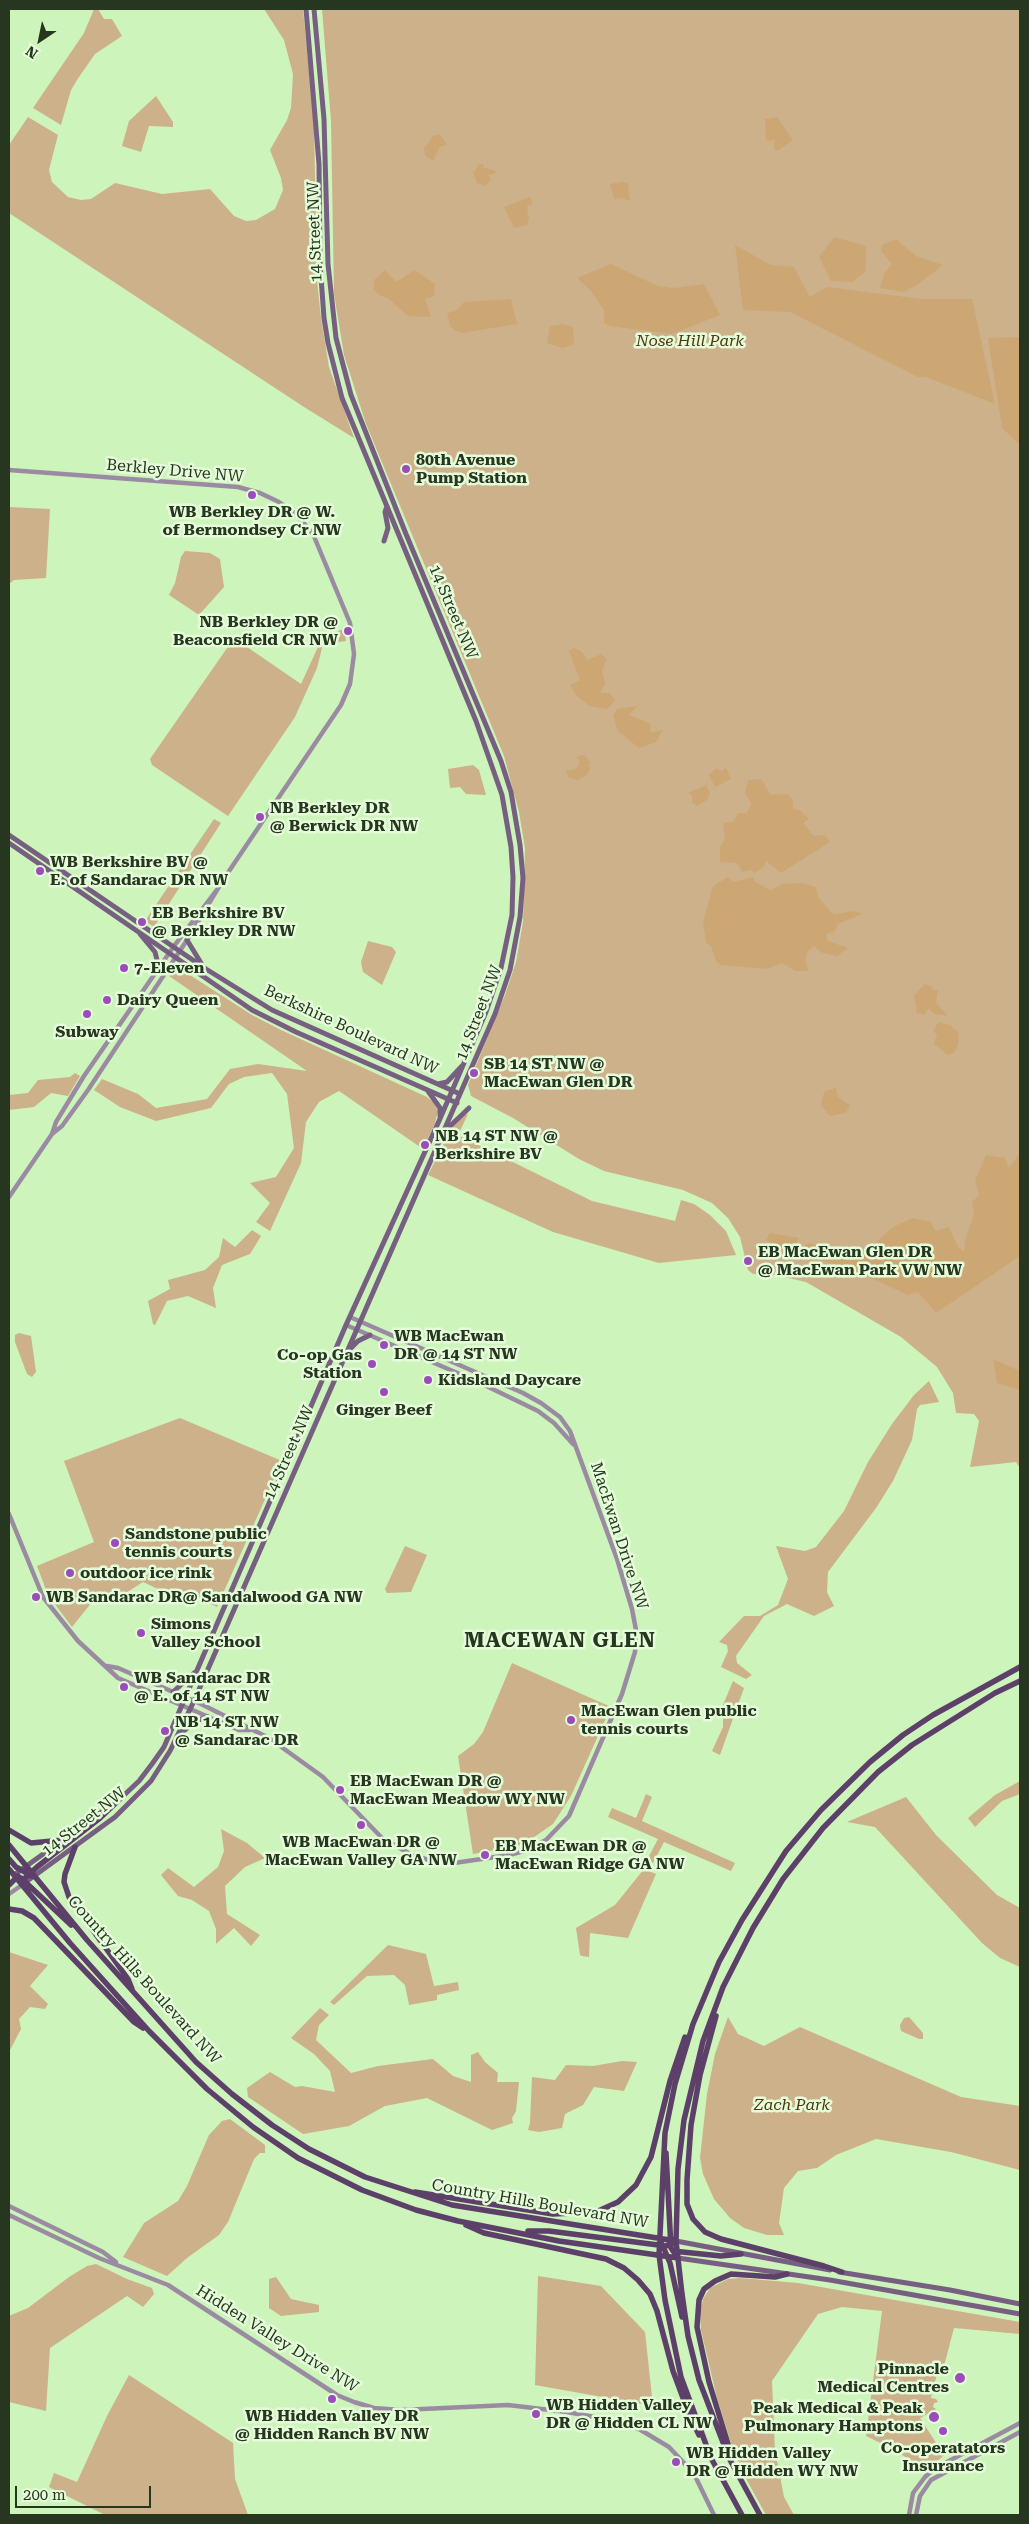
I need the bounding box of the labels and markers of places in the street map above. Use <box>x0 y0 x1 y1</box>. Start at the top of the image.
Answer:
place label: 80th Avenue Pump Station <box>416 450 527 488</box>
marker: 80th Avenue Pump Station <box>400 463 412 475</box>
marker: WB Berkley DR @ W. of Bermondsey Cr NW <box>246 489 258 501</box>
place label: WB Berkley DR @ W. of Bermondsey Cr NW <box>162 502 342 540</box>
place label: NB Berkley DR @ Beaconsfield CR NW <box>173 612 338 650</box>
marker: NB Berkley DR @ Beaconsfield CR NW <box>342 625 354 637</box>
place label: NB Berkley DR @ Berwick DR NW <box>270 798 418 836</box>
marker: NB Berkley DR @ Berwick DR NW <box>254 811 266 823</box>
place label: WB Berkshire BV @ E. of Sandarac DR NW <box>50 852 228 890</box>
marker: WB Berkshire BV @ E. of Sandarac DR NW <box>34 865 46 877</box>
place label: EB Berkshire BV @ Berkley DR NW <box>152 903 295 941</box>
marker: EB Berkshire BV @ Berkley DR NW <box>136 916 148 928</box>
place label: 7-Eleven <box>134 958 204 978</box>
marker: 7-Eleven <box>118 962 130 974</box>
place label: Dairy Queen <box>117 990 219 1010</box>
marker: Dairy Queen <box>101 994 113 1006</box>
marker: Subway <box>81 1008 93 1020</box>
place label: Subway <box>55 1022 119 1042</box>
place label: SB 14 ST NW @ MacEwan Glen DR <box>484 1054 633 1092</box>
marker: SB 14 ST NW @ MacEwan Glen DR <box>468 1067 480 1079</box>
place label: NB 14 ST NW @ Berkshire BV <box>435 1126 558 1164</box>
marker: NB 14 ST NW @ Berkshire BV <box>419 1139 431 1151</box>
place label: EB MacEwan Glen DR @ MacEwan Park VW NW <box>758 1242 962 1280</box>
marker: EB MacEwan Glen DR @ MacEwan Park VW NW <box>742 1255 754 1267</box>
place label: WB MacEwan DR @ 14 ST NW <box>394 1326 518 1364</box>
marker: WB MacEwan DR @ 14 ST NW <box>378 1339 390 1351</box>
place label: Co-op Gas Station <box>277 1345 362 1383</box>
marker: Co-op Gas Station <box>366 1358 378 1370</box>
place label: Kidsland Daycare <box>438 1370 581 1390</box>
marker: Kidsland Daycare <box>422 1374 434 1386</box>
marker: Ginger Beef <box>378 1386 390 1398</box>
place label: Ginger Beef <box>336 1400 432 1420</box>
place label: Sandstone public tennis courts <box>125 1524 267 1562</box>
marker: Sandstone public tennis courts <box>109 1537 121 1549</box>
place label: outdoor ice rink <box>80 1563 212 1583</box>
marker: outdoor ice rink <box>64 1567 76 1579</box>
place label: WB Sandarac DR@ Sandalwood GA NW <box>46 1587 363 1607</box>
marker: WB Sandarac DR@ Sandalwood GA NW <box>30 1591 42 1603</box>
place label: Simons Valley School <box>151 1614 260 1652</box>
marker: Simons Valley School <box>135 1627 147 1639</box>
place label: WB Sandarac DR @ E. of 14 ST NW <box>134 1668 271 1706</box>
marker: WB Sandarac DR @ E. of 14 ST NW <box>118 1681 130 1693</box>
place label: MacEwan Glen public tennis courts <box>581 1701 757 1739</box>
place label: NB 14 ST NW @ Sandarac DR <box>175 1712 299 1750</box>
marker: MacEwan Glen public tennis courts <box>565 1714 577 1726</box>
marker: NB 14 ST NW @ Sandarac DR <box>159 1725 171 1737</box>
place label: EB MacEwan DR @ MacEwan Meadow WY NW <box>350 1771 565 1809</box>
marker: EB MacEwan DR @ MacEwan Meadow WY NW <box>334 1784 346 1796</box>
marker: WB MacEwan DR @ MacEwan Valley GA NW <box>355 1819 367 1831</box>
place label: WB MacEwan DR @ MacEwan Valley GA NW <box>265 1832 457 1870</box>
place label: EB MacEwan DR @ MacEwan Ridge GA NW <box>495 1836 685 1874</box>
marker: EB MacEwan DR @ MacEwan Ridge GA NW <box>479 1849 491 1861</box>
place label: Pinnacle Medical Centres <box>818 2359 949 2397</box>
marker: Pinnacle Medical Centres <box>953 2371 967 2385</box>
marker: WB Hidden Valley DR @ Hidden Ranch BV NW <box>326 2393 338 2405</box>
place label: WB Hidden Valley DR @ Hidden CL NW <box>546 2395 712 2433</box>
place label: Peak Medical & Peak Pulmonary Hamptons <box>744 2398 923 2436</box>
place label: WB Hidden Valley DR @ Hidden Ranch BV NW <box>235 2406 429 2444</box>
marker: WB Hidden Valley DR @ Hidden CL NW <box>530 2408 542 2420</box>
marker: Peak Medical & Peak Pulmonary Hamptons <box>927 2410 941 2424</box>
marker: Co-operatators Insurance <box>937 2425 949 2437</box>
place label: Co-operatators Insurance <box>881 2438 1005 2476</box>
place label: WB Hidden Valley DR @ Hidden WY NW <box>686 2443 858 2481</box>
marker: WB Hidden Valley DR @ Hidden WY NW <box>670 2456 682 2468</box>

